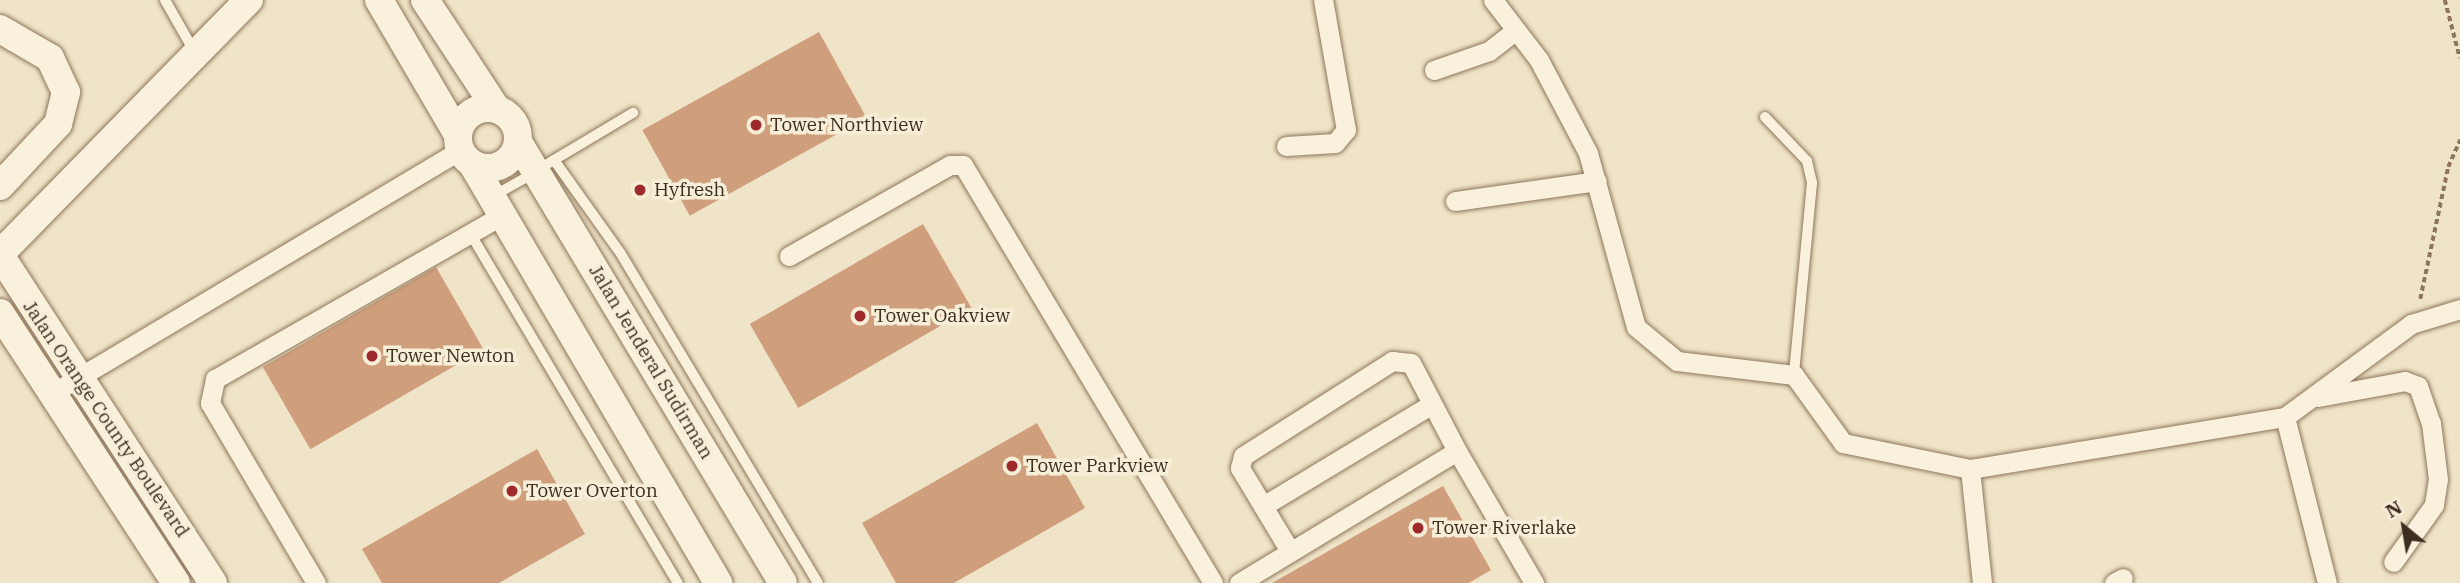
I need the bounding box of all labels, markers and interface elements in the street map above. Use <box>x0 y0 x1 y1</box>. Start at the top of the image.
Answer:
place label: Tower Northview <box>770 114 923 136</box>
marker: Tower Northview <box>748 117 764 133</box>
place label: Hyfresh <box>654 179 725 201</box>
marker: Hyfresh <box>632 182 648 198</box>
street label: Jalan Jenderal Sudirman <box>584 261 718 463</box>
street label: Jalan Orange County Boulevard <box>18 296 194 542</box>
place label: Tower Oakview <box>874 305 1010 327</box>
marker: Tower Oakview <box>852 308 868 324</box>
place label: Tower Newton <box>386 345 515 367</box>
marker: Tower Newton <box>364 348 380 364</box>
place label: Tower Parkview <box>1026 455 1168 477</box>
marker: Tower Parkview <box>1004 458 1020 474</box>
place label: Tower Overton <box>526 480 658 502</box>
marker: Tower Overton <box>504 483 520 499</box>
north arrow <box>2369 492 2439 562</box>
text: N <box>2381 495 2406 523</box>
place label: Tower Riverlake <box>1432 517 1576 539</box>
marker: Tower Riverlake <box>1410 520 1426 536</box>

